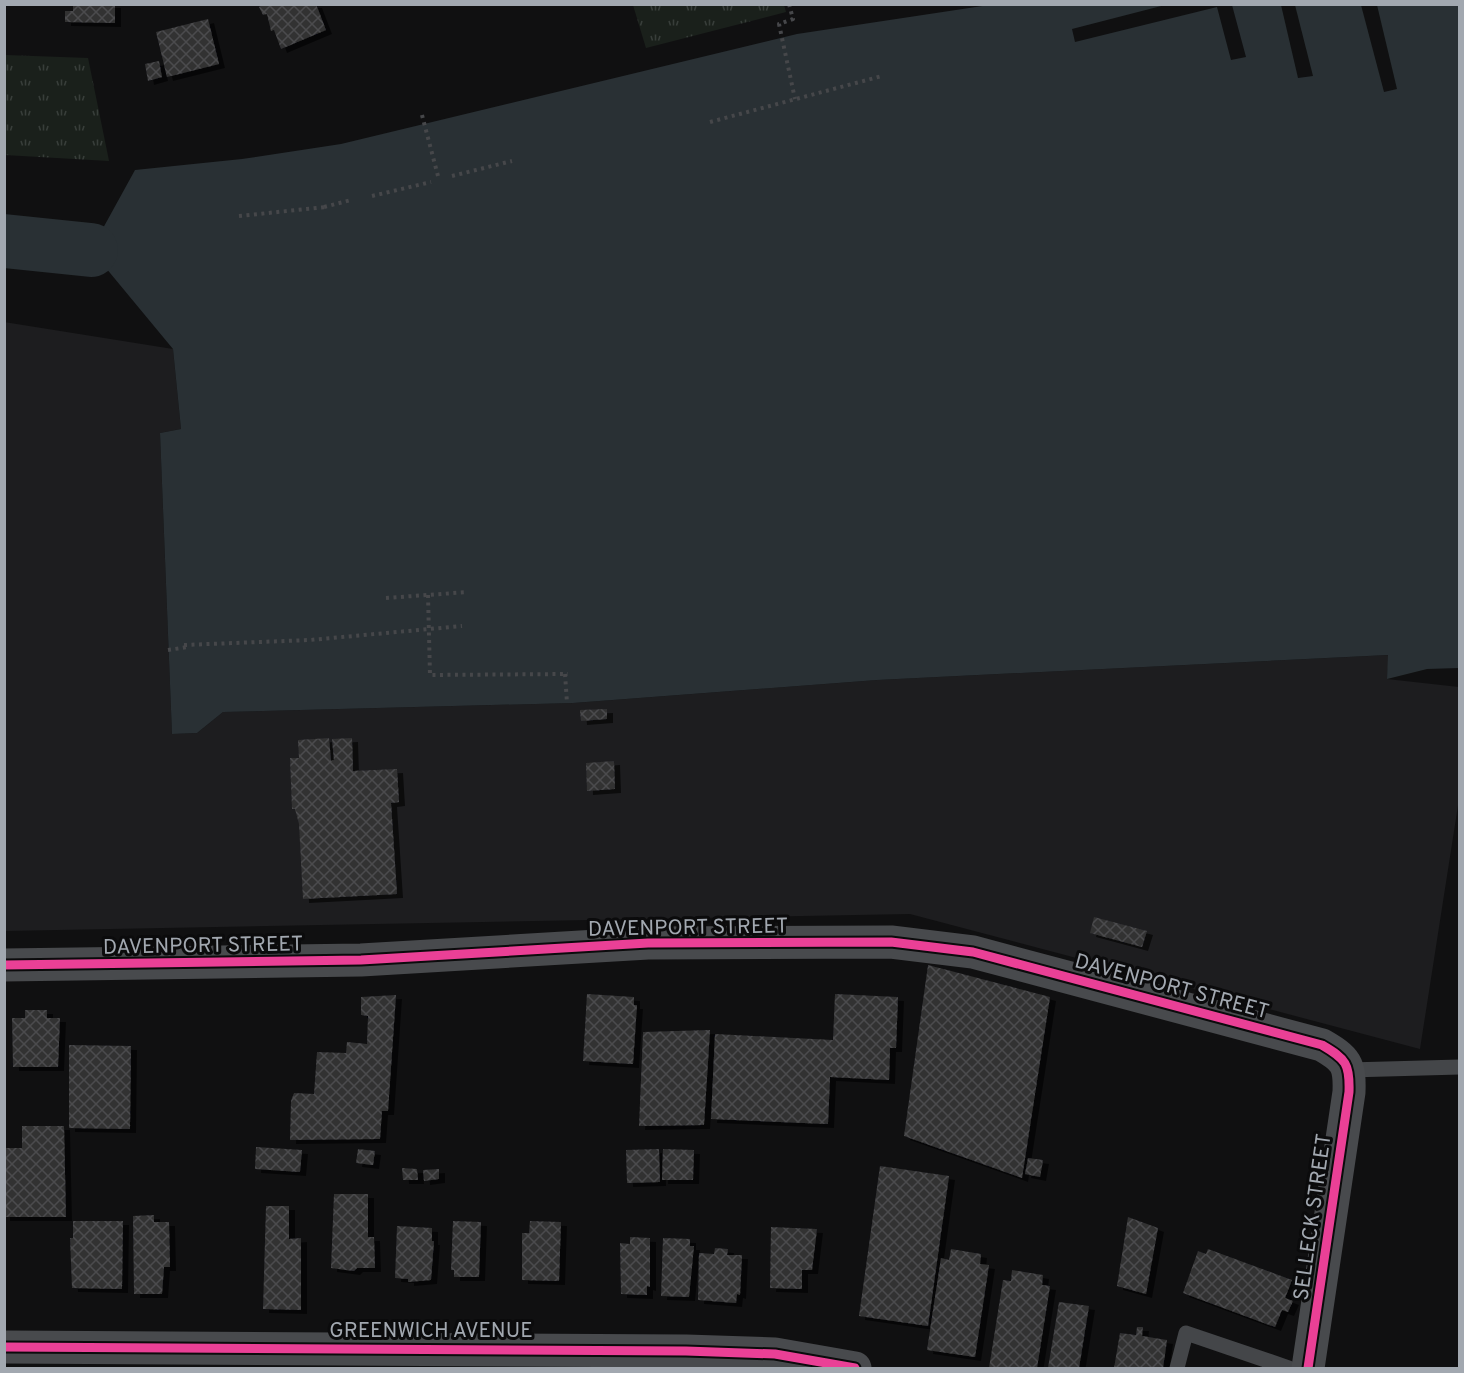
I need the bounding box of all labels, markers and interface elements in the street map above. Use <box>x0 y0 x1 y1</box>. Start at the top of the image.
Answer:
street label: DAVENPORT STREET <box>588 913 788 944</box>
street label: DAVENPORT STREET <box>103 931 303 962</box>
street label: DAVENPORT STREET <box>1071 949 1272 1026</box>
street label: SELLECK STREET <box>1288 1132 1339 1302</box>
street label: GREENWICH AVENUE <box>329 1318 533 1345</box>

